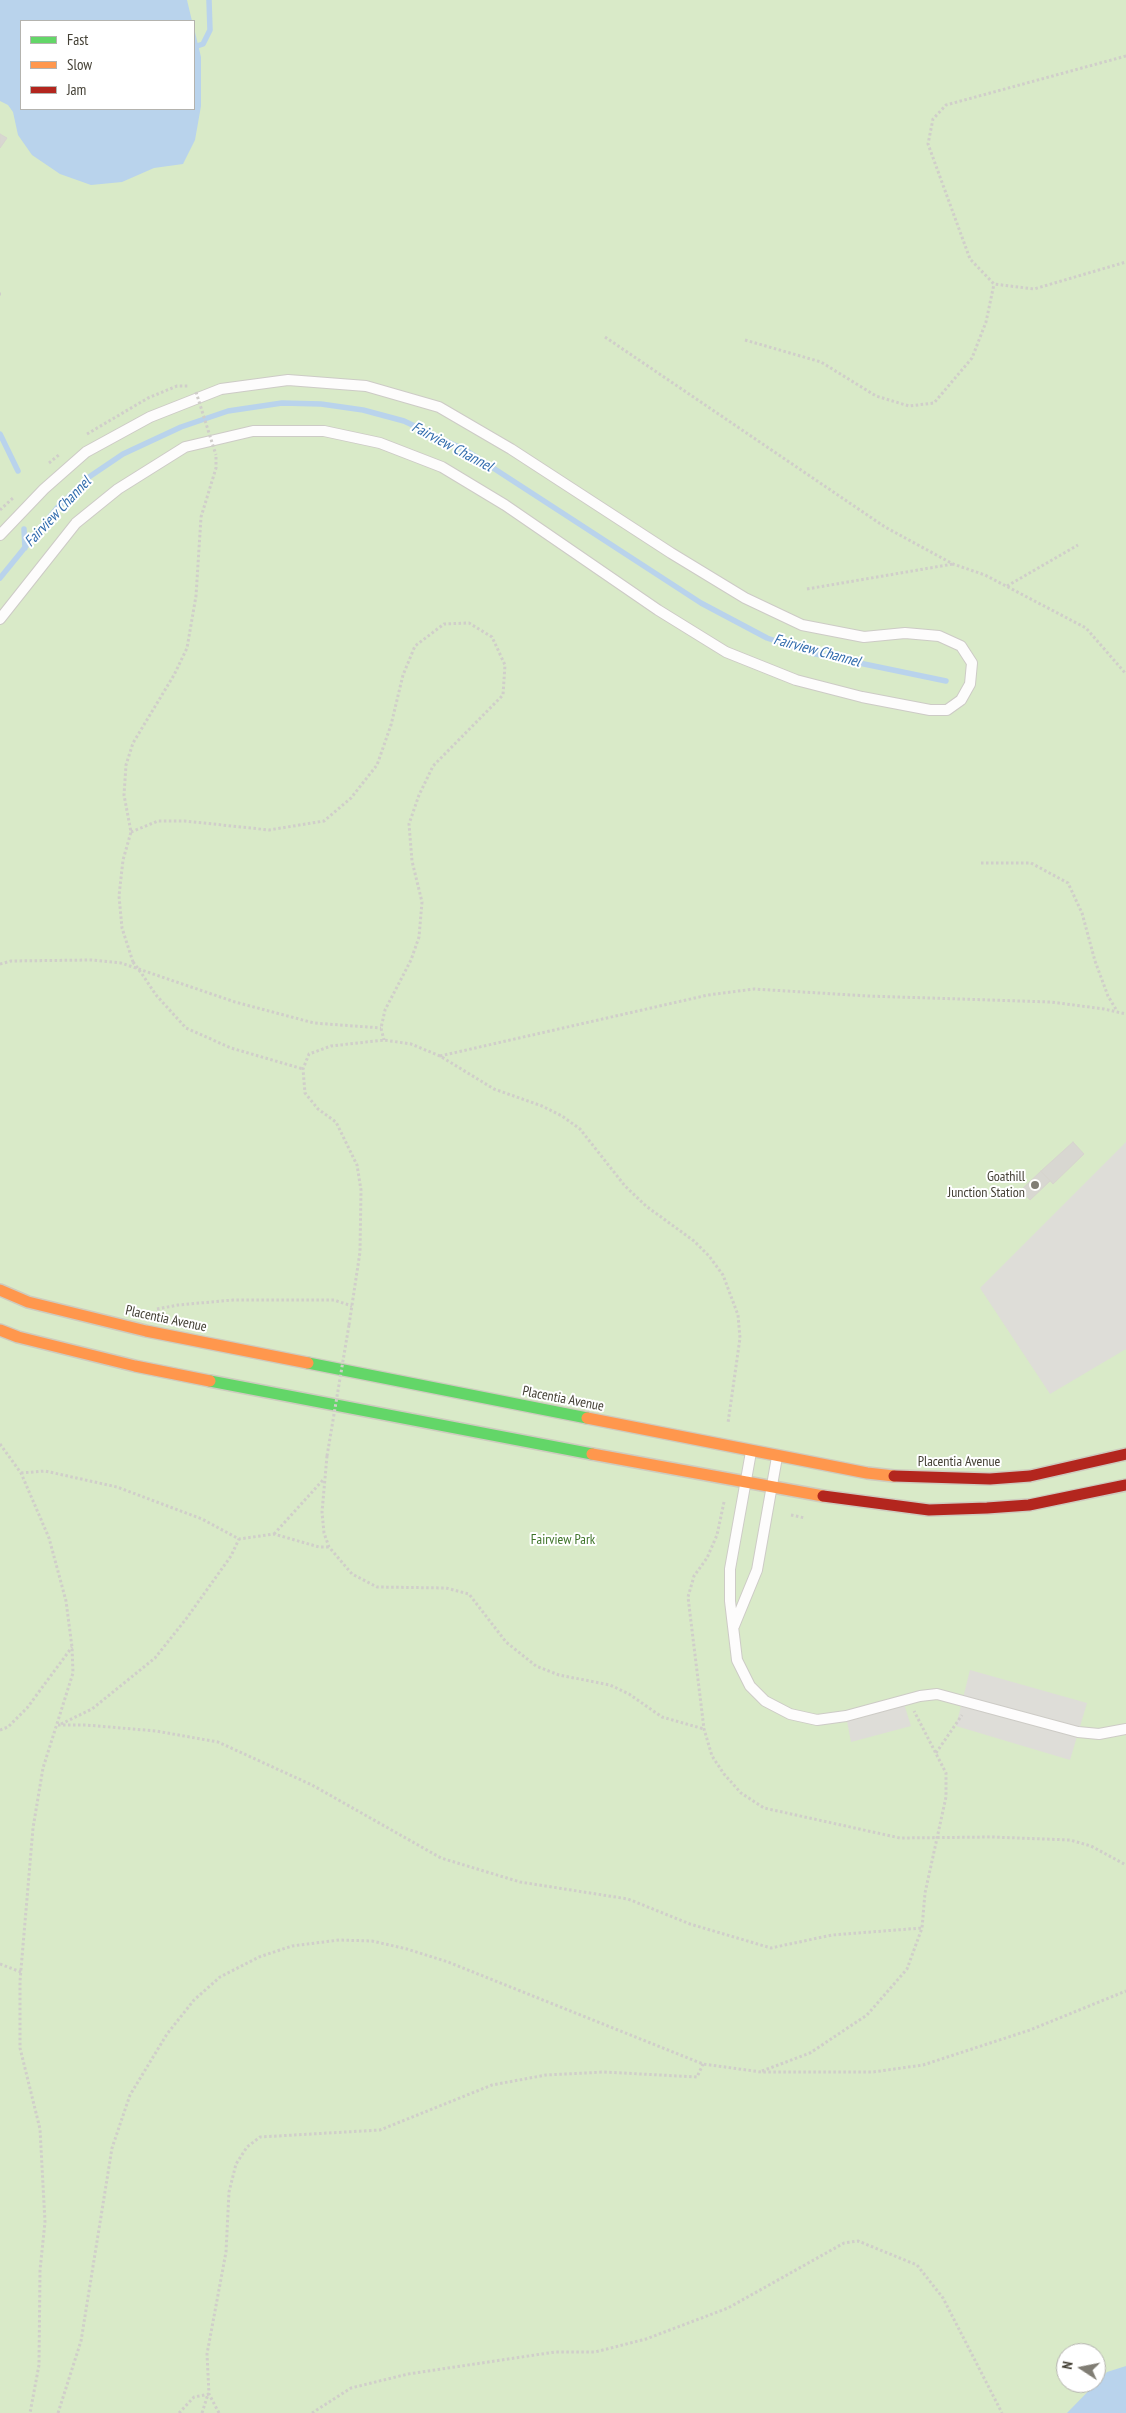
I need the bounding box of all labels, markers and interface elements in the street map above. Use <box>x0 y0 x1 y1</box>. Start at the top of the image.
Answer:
legend <box>20 20 195 110</box>
text: Fast <box>67 30 88 49</box>
text: Slow <box>67 55 92 74</box>
text: Jam <box>67 80 86 99</box>
water label: Fairview Channel <box>408 418 496 476</box>
water label: Fairview Channel <box>21 473 95 551</box>
water label: Fairview Channel <box>772 631 862 671</box>
place label: Goathill Junction Station <box>948 1169 1025 1202</box>
marker: Goathill Junction Station <box>1029 1179 1041 1191</box>
street label: Placentia Avenue <box>124 1302 208 1336</box>
street label: Placentia Avenue <box>521 1383 605 1415</box>
street label: Placentia Avenue <box>918 1454 1000 1470</box>
park label: Fairview Park <box>531 1532 595 1548</box>
north arrow <box>1056 2343 1106 2393</box>
text: N <box>1058 2360 1077 2371</box>

